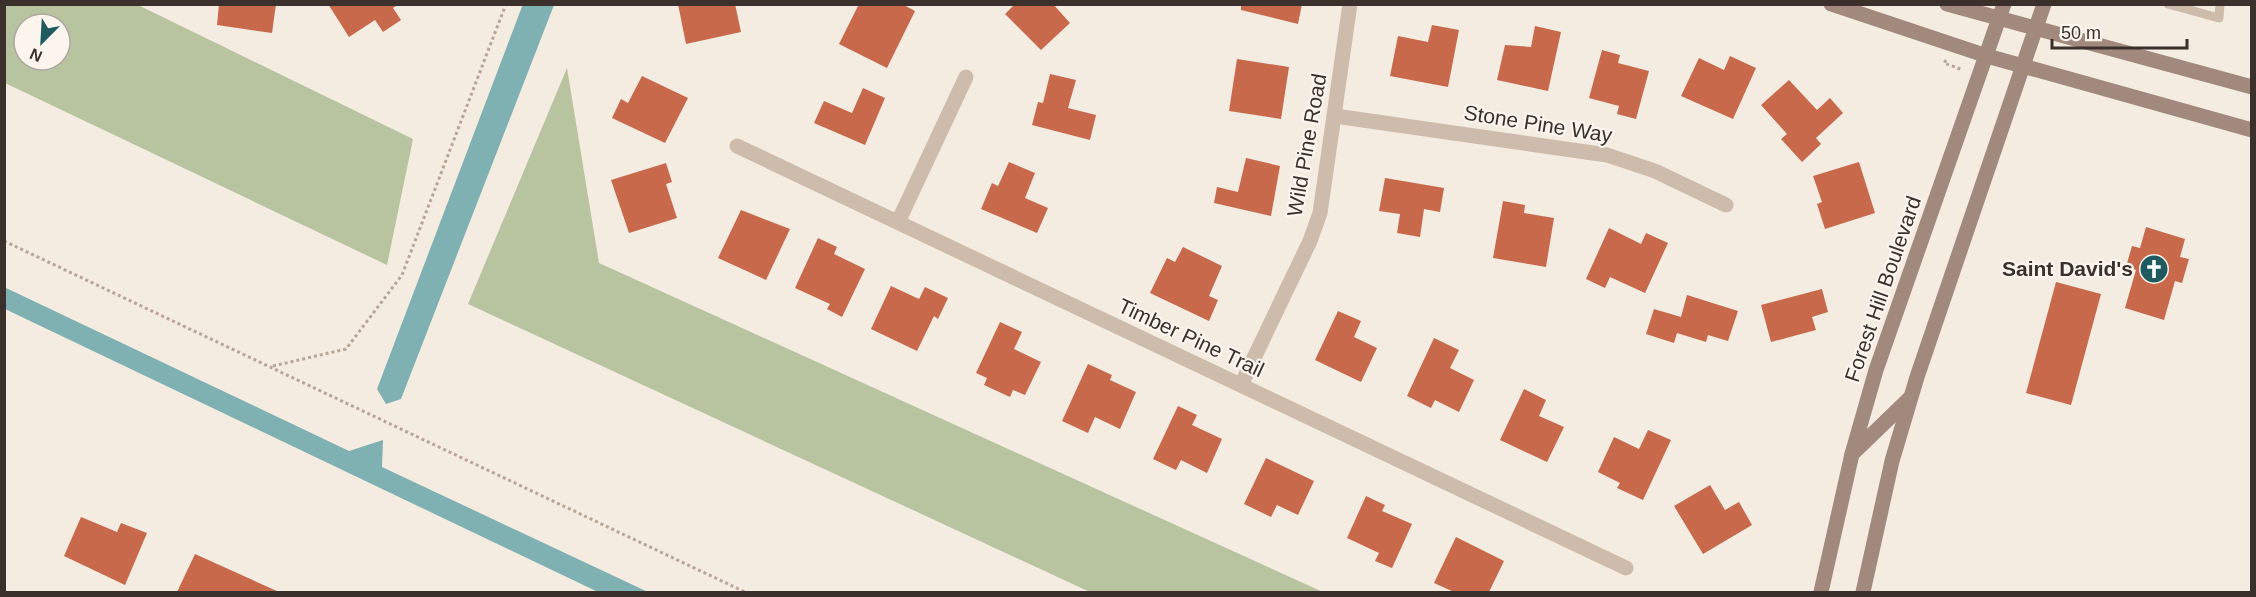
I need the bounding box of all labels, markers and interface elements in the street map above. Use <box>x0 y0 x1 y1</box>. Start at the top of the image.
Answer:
north arrow <box>12 12 72 72</box>
scale bar <box>2052 12 2187 50</box>
text: 50 m <box>2061 23 2101 43</box>
text: N <box>27 45 45 65</box>
street label: Wild Pine Road <box>1283 72 1330 218</box>
street label: Stone Pine Way <box>1462 100 1614 147</box>
street label: Forest Hill Boulevard <box>1840 193 1925 385</box>
church icon: Saint David's <box>2138 253 2170 285</box>
place label: Saint David's <box>2002 257 2133 280</box>
street label: Timber Pine Trail <box>1115 294 1268 381</box>

